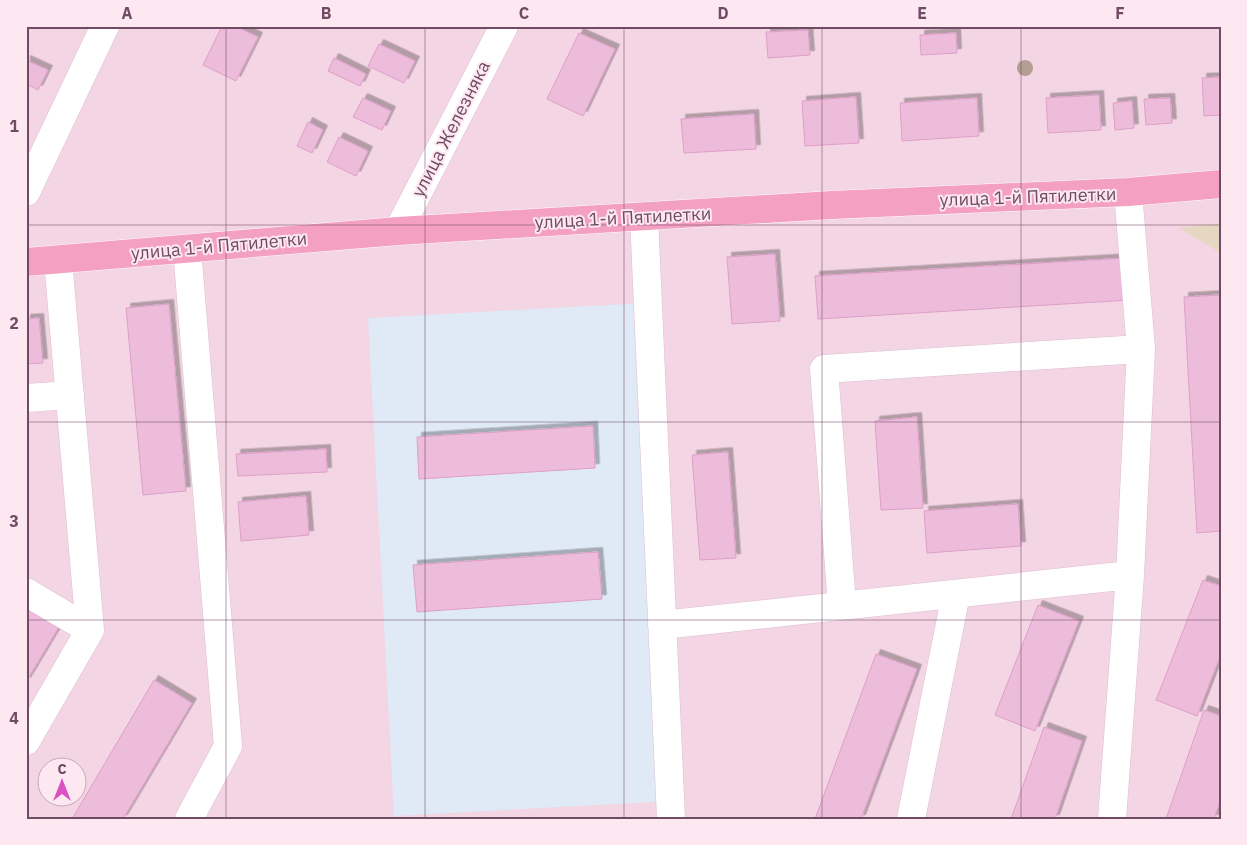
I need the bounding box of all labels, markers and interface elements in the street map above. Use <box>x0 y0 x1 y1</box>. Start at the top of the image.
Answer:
text: A <box>122 3 133 23</box>
text: B <box>321 3 332 23</box>
text: C <box>519 3 529 23</box>
text: D <box>717 3 729 23</box>
text: E <box>917 3 927 23</box>
text: F <box>1115 3 1125 23</box>
street label: улица Железняка <box>406 56 495 201</box>
text: 1 <box>9 116 19 136</box>
street label: улица 1-й Пятилетки <box>939 182 1117 211</box>
street label: улица 1-й Пятилетки <box>534 201 712 234</box>
street label: улица 1-й Пятилетки <box>130 226 308 265</box>
text: 2 <box>9 313 19 333</box>
text: 3 <box>9 511 19 531</box>
text: 4 <box>9 708 19 728</box>
north arrow <box>38 758 88 808</box>
text: С <box>57 760 67 778</box>

